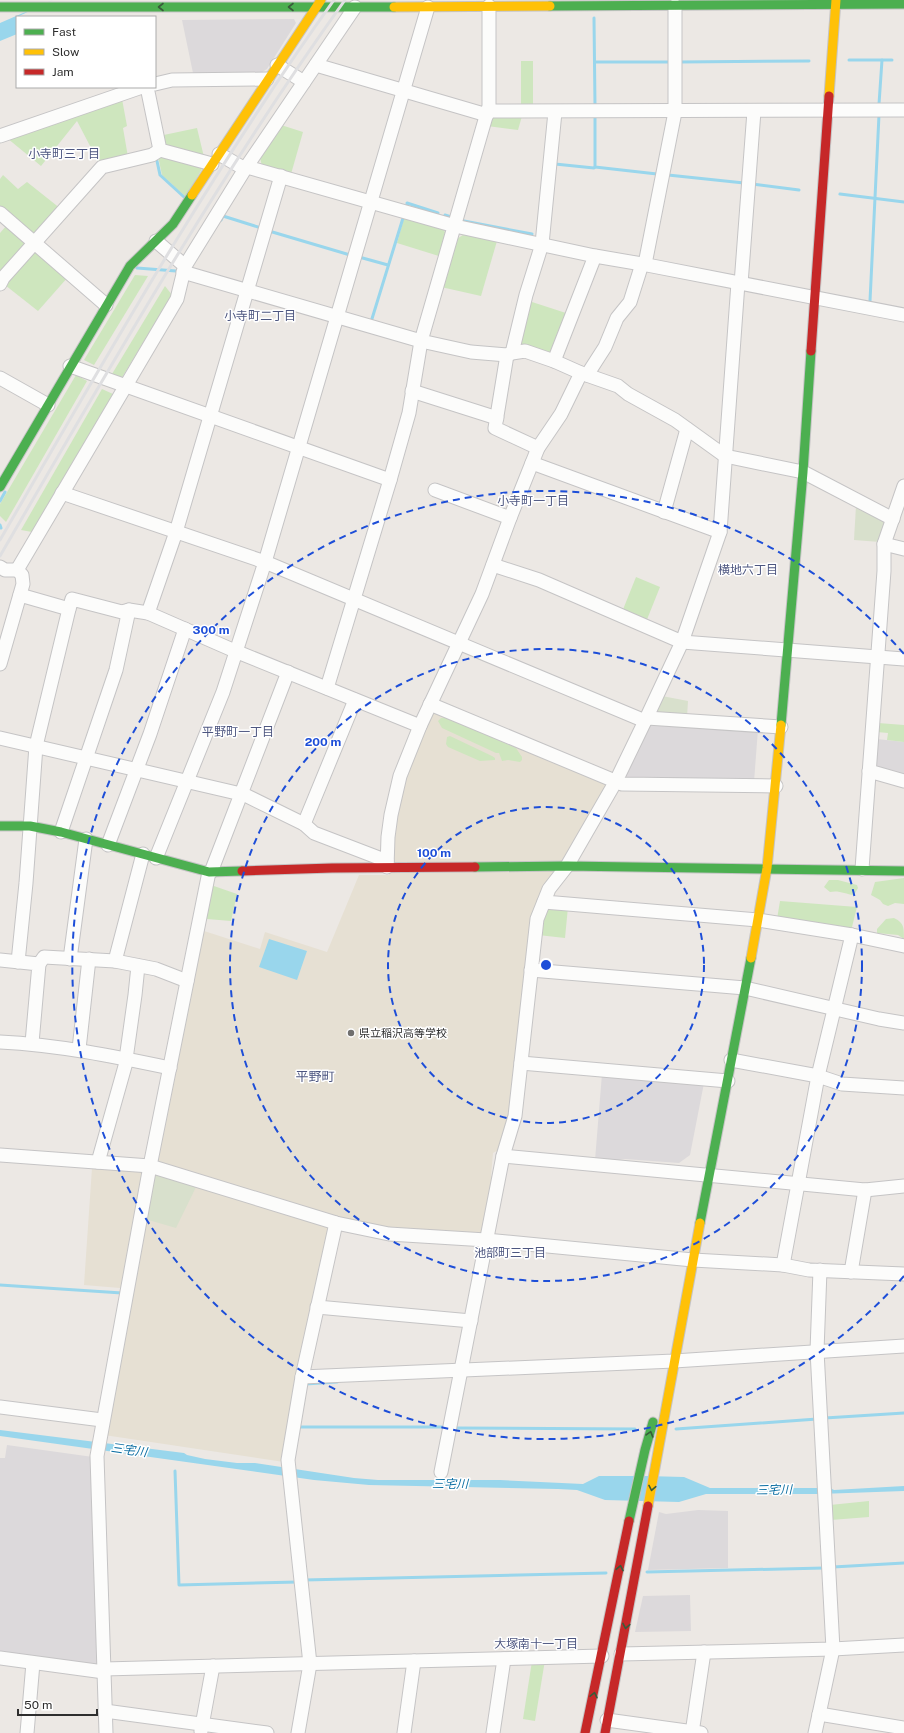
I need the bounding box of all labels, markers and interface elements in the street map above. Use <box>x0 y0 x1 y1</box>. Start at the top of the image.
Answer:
one-way arrow <box>158 3 164 11</box>
one-way arrow <box>288 3 294 11</box>
legend <box>16 16 156 88</box>
text: Fast <box>52 25 77 39</box>
text: Slow <box>52 45 80 59</box>
text: Jam <box>52 65 74 79</box>
district label: 小寺町三丁目 <box>28 147 100 161</box>
district label: 小寺町二丁目 <box>224 309 296 323</box>
district label: 小寺町一丁目 <box>497 494 569 508</box>
district label: 横地六丁目 <box>718 563 778 577</box>
text: 300 m <box>193 623 230 637</box>
district label: 平野町一丁目 <box>202 725 274 739</box>
text: 200 m <box>305 735 341 749</box>
text: 100 m <box>417 846 451 860</box>
centre of rings <box>539 958 553 972</box>
place label: 県立稲沢高等学校 <box>359 1027 447 1039</box>
marker: 県立稲沢高等学校 <box>346 1028 356 1038</box>
district label: 平野町 <box>295 1069 335 1084</box>
district label: 池部町三丁目 <box>474 1246 546 1260</box>
one-way arrow <box>645 1430 654 1437</box>
water label: 三宅川 <box>110 1441 150 1460</box>
water label: 三宅川 <box>432 1477 470 1491</box>
water label: 三宅川 <box>756 1483 794 1497</box>
one-way arrow <box>648 1485 656 1491</box>
one-way arrow <box>616 1565 624 1571</box>
one-way arrow <box>622 1623 631 1629</box>
district label: 大塚南十一丁目 <box>494 1637 578 1651</box>
scale bar <box>18 1691 97 1717</box>
one-way arrow <box>589 1692 597 1698</box>
text: 50 m <box>24 1698 52 1712</box>

